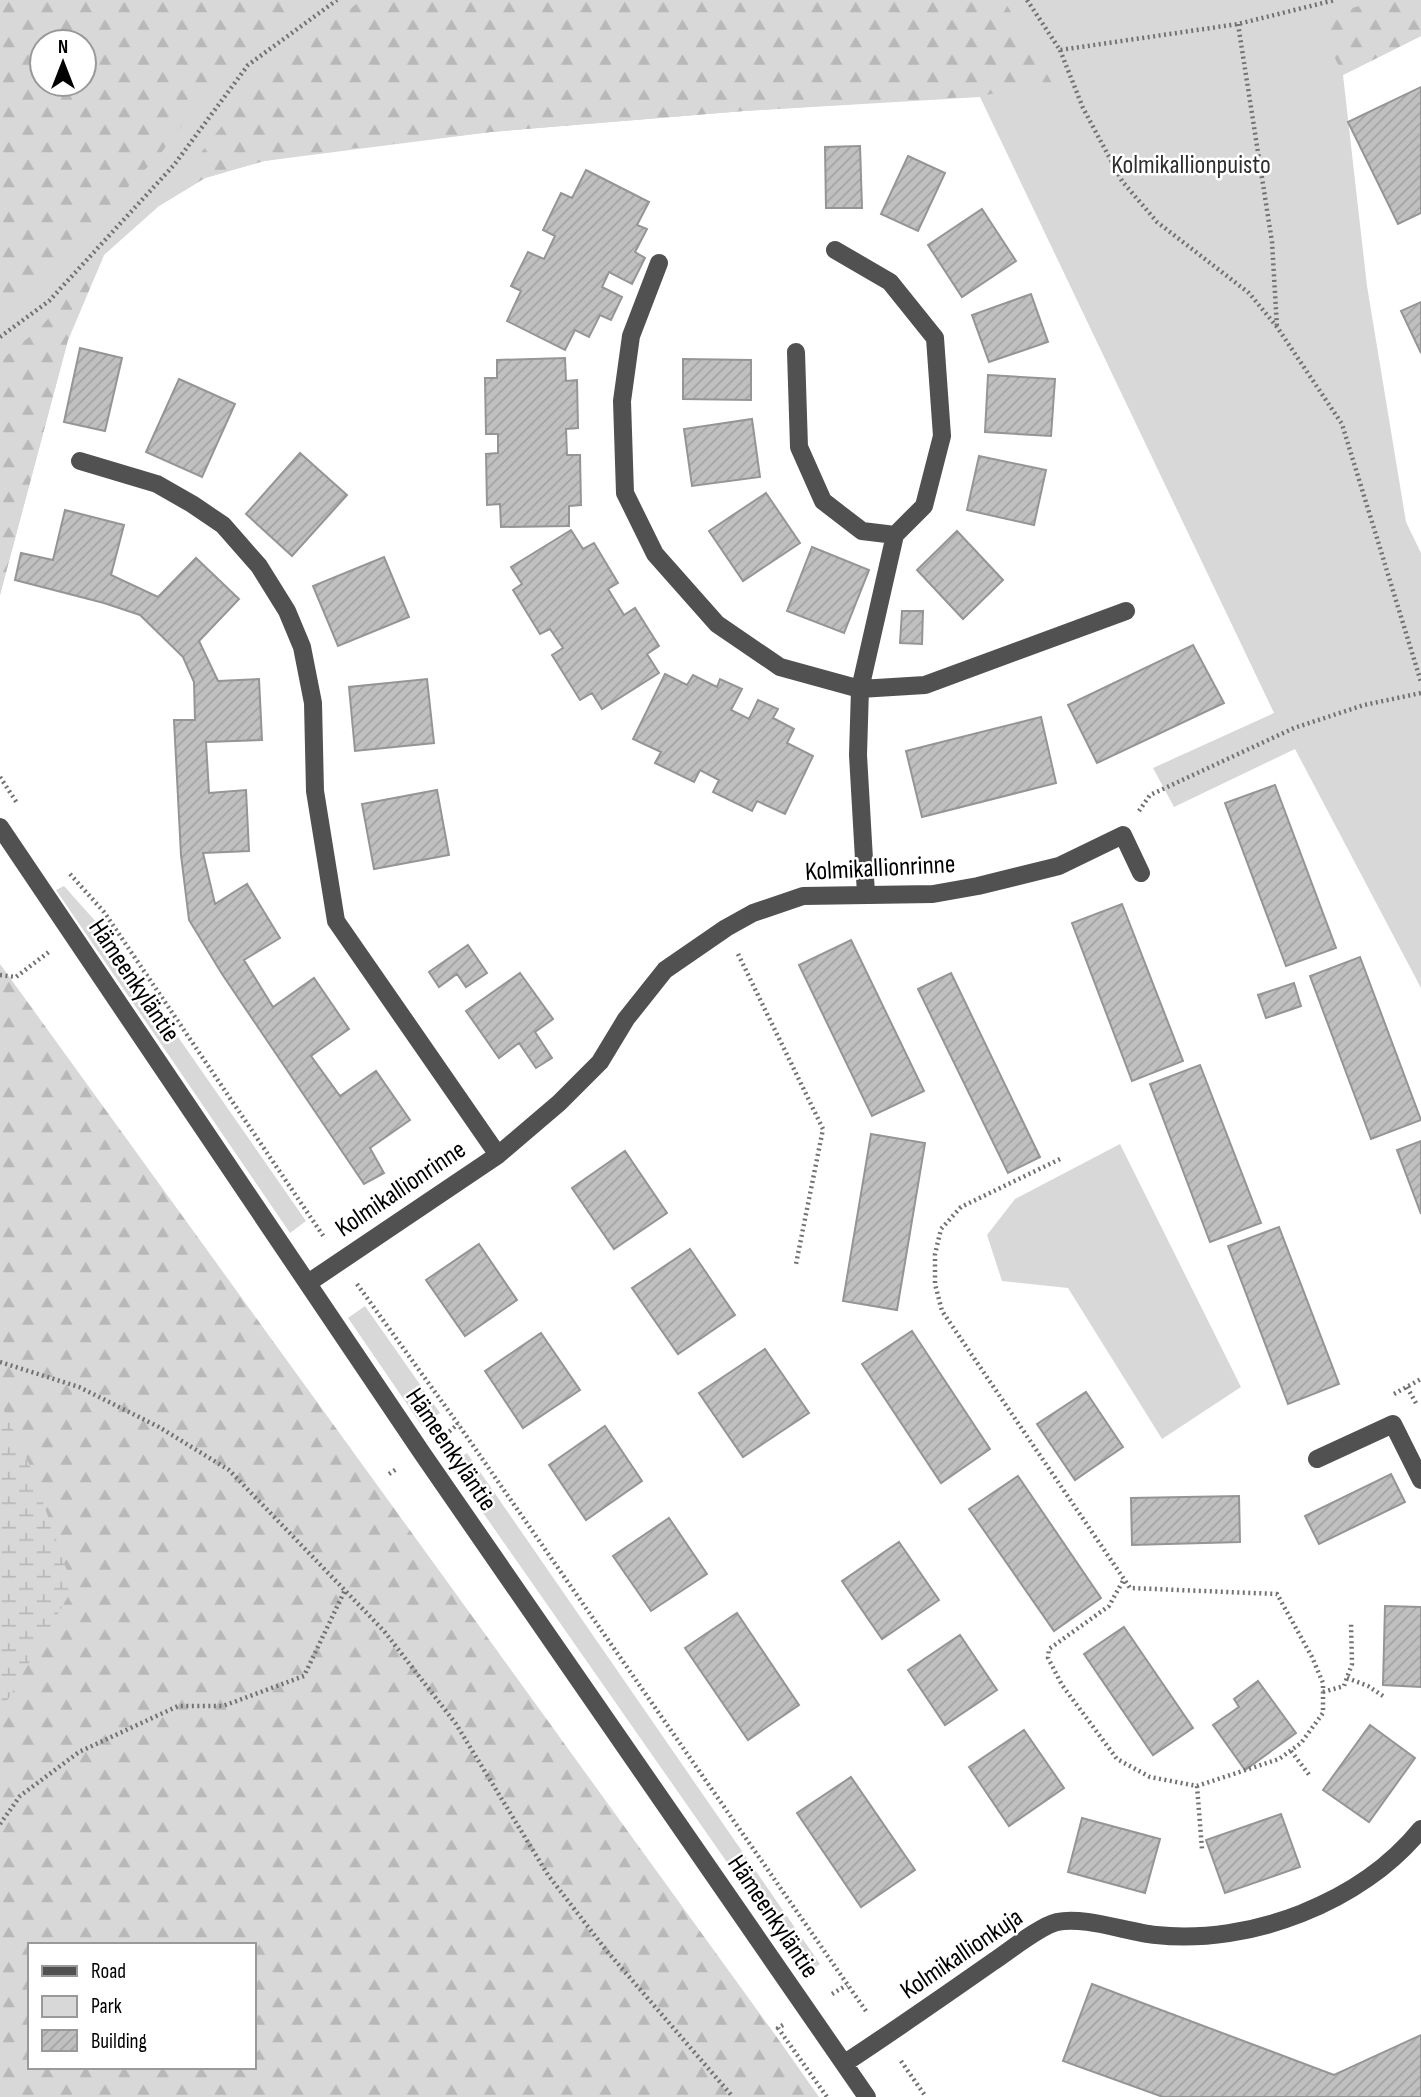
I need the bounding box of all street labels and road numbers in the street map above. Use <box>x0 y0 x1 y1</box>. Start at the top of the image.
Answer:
street label: Kolmikallionrinne <box>804 849 956 888</box>
street label: Hämeenkyläntie <box>81 914 186 1048</box>
street label: Kolmikallionrinne <box>330 1134 472 1244</box>
street label: Hämeenkyläntie <box>398 1383 503 1517</box>
street label: Hämeenkyläntie <box>720 1850 825 1984</box>
street label: Kolmikallionkuja <box>895 1902 1029 2006</box>

